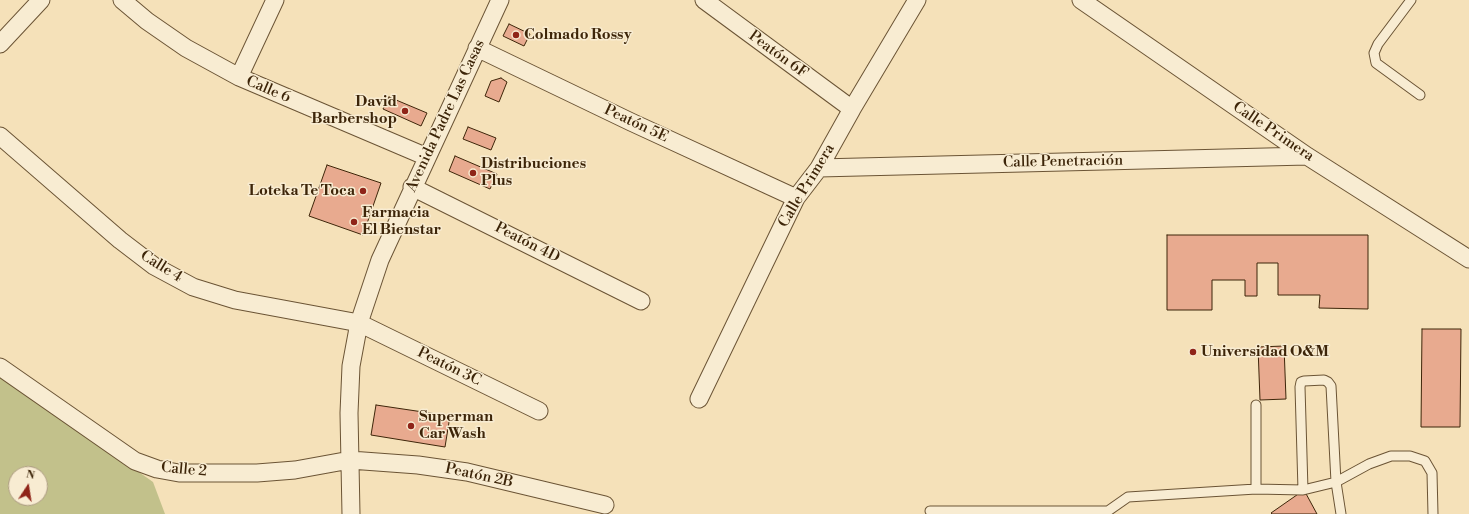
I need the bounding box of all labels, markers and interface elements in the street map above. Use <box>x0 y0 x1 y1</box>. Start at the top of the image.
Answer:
place label: Colmado Rossy <box>524 26 631 44</box>
street label: Peatón 6F <box>745 27 811 83</box>
marker: Colmado Rossy <box>511 30 521 40</box>
street label: Avenida Padre Las Casas <box>403 37 489 195</box>
street label: Calle 6 <box>243 73 293 107</box>
place label: David Barbershop <box>311 93 397 128</box>
street label: Calle Primera <box>1229 98 1317 166</box>
street label: Peatón 5E <box>601 101 671 147</box>
marker: David Barbershop <box>400 106 410 116</box>
street label: Calle Primera <box>775 141 839 231</box>
street label: Calle Penetración <box>1003 152 1123 172</box>
place label: Distribuciones Plus <box>481 155 586 190</box>
marker: Distribuciones Plus <box>468 168 478 178</box>
place label: Loteka Te Toca <box>249 182 355 200</box>
marker: Loteka Te Toca <box>358 186 368 196</box>
place label: Farmacia El Bienstar <box>362 204 441 239</box>
marker: Farmacia El Bienstar <box>349 217 359 227</box>
street label: Peatón 4D <box>491 219 563 267</box>
street label: Calle 4 <box>137 247 185 287</box>
place label: Universidad O&M <box>1201 343 1329 361</box>
street label: Peatón 3C <box>414 344 484 390</box>
marker: Universidad O&M <box>1188 347 1198 357</box>
place label: Superman Car Wash <box>419 408 493 443</box>
marker: Superman Car Wash <box>406 421 416 431</box>
street label: Calle 2 <box>160 459 208 481</box>
street label: Peatón 2B <box>443 460 515 492</box>
north arrow <box>8 466 48 506</box>
text: N <box>25 467 36 483</box>

